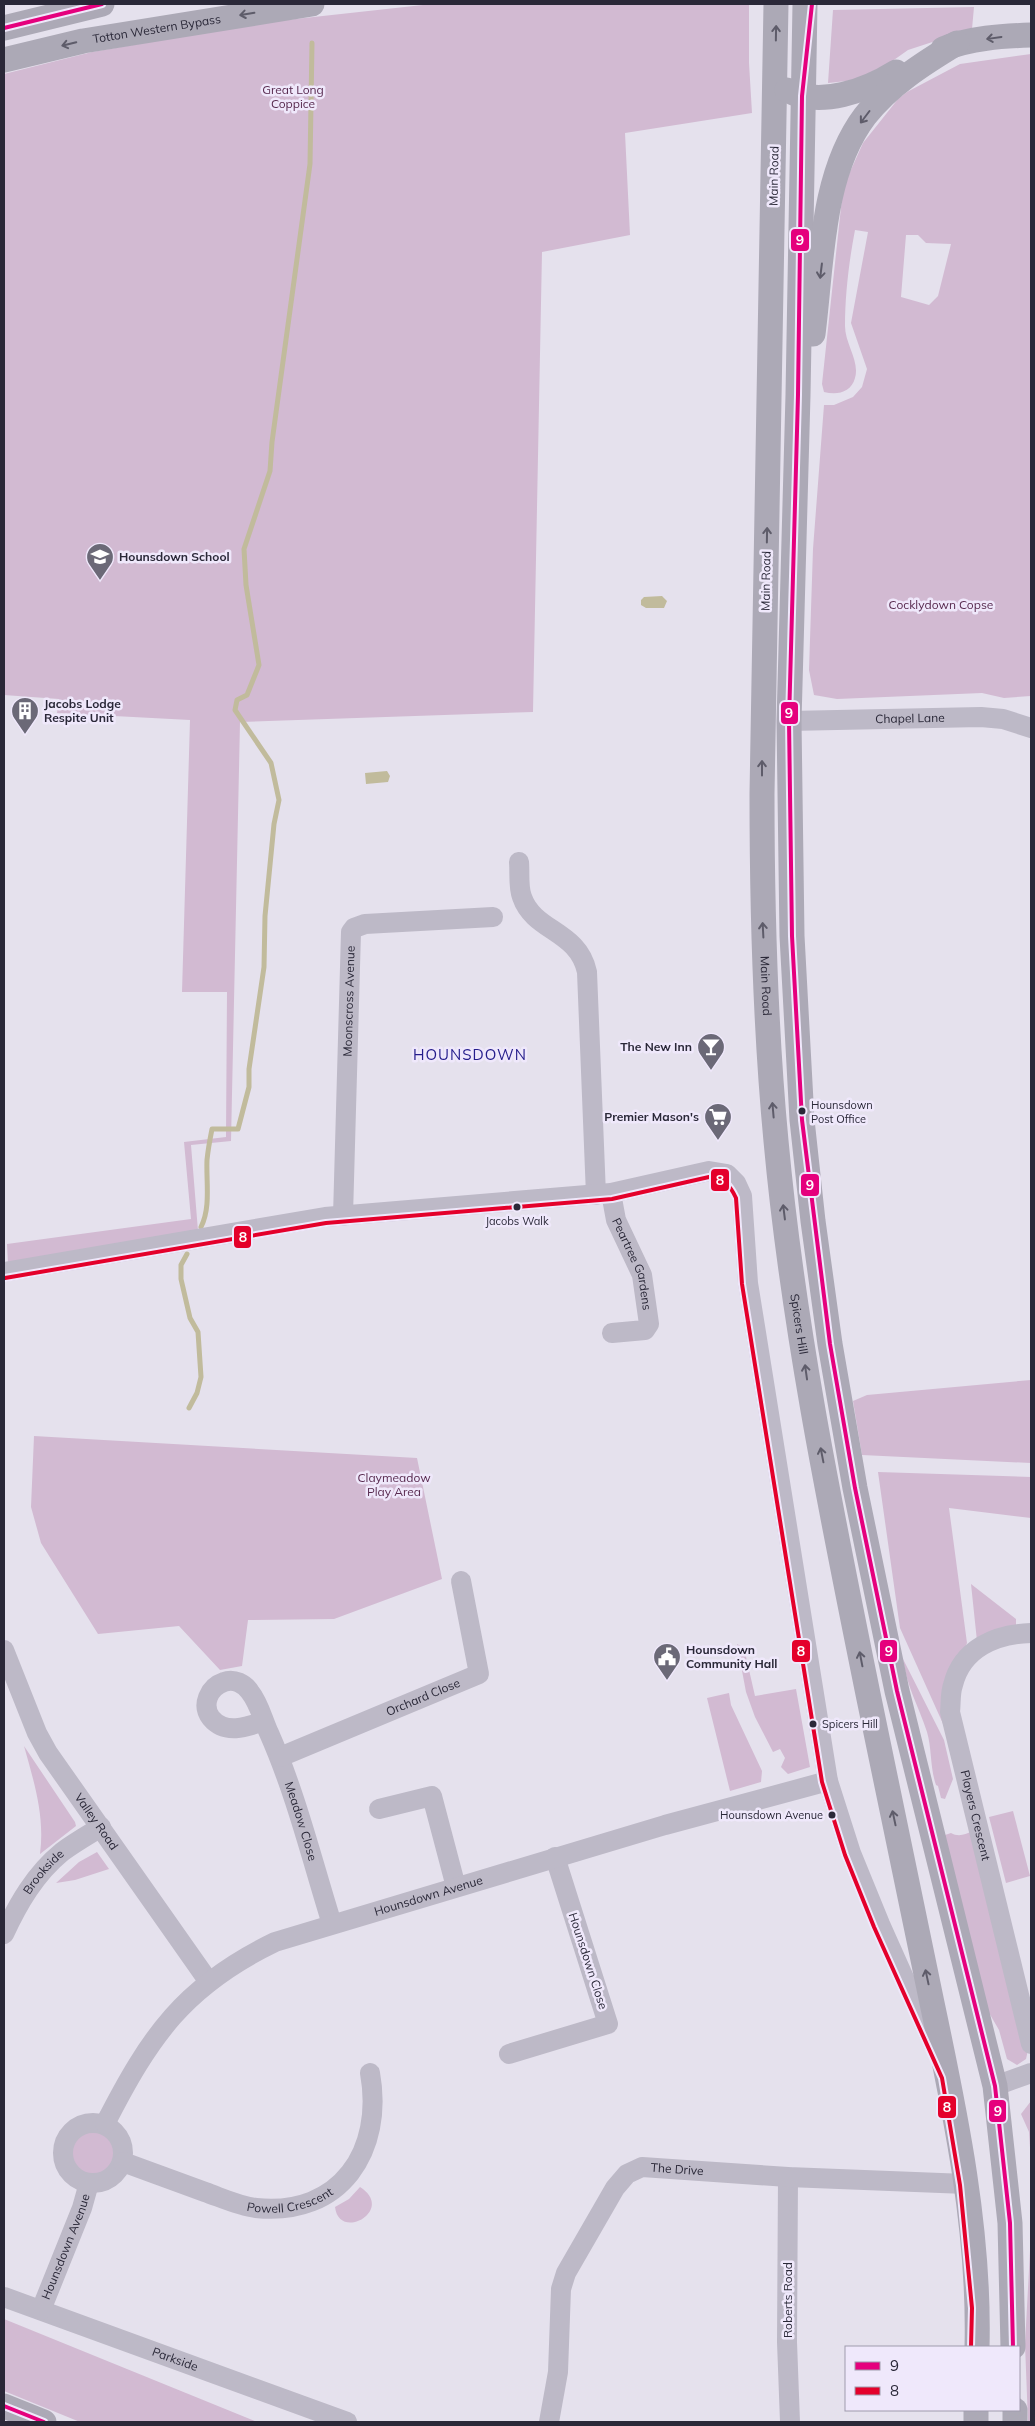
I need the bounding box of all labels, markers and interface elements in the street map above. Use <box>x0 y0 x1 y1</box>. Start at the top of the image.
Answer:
one-way arrow <box>239 10 255 20</box>
street label: Totton Western Bypass <box>92 11 222 46</box>
one-way arrow <box>771 25 781 42</box>
one-way arrow <box>986 33 1002 43</box>
one-way arrow <box>62 40 78 50</box>
park label: Great Long Coppice <box>262 82 324 111</box>
one-way arrow <box>860 110 870 124</box>
street label: Main Road <box>765 146 782 206</box>
line badge: 9 <box>790 228 810 252</box>
text: 9 <box>796 231 804 249</box>
one-way arrow <box>816 262 826 278</box>
one-way arrow <box>762 528 772 544</box>
school or university icon: Hounsdown School <box>85 542 115 581</box>
place label: Hounsdown School <box>119 549 230 564</box>
street label: Main Road <box>757 551 774 611</box>
park label: Cocklydown Copse <box>889 597 993 612</box>
building icon: Jacobs Lodge Respite Unit <box>10 696 40 735</box>
place label: Jacobs Lodge Respite Unit <box>44 696 121 725</box>
line badge: 9 <box>780 701 799 725</box>
text: 9 <box>785 704 793 722</box>
street label: Chapel Lane <box>875 710 945 726</box>
one-way arrow <box>757 760 767 776</box>
one-way arrow <box>758 923 767 939</box>
street label: Moonscross Avenue <box>339 945 358 1057</box>
street label: Main Road <box>757 956 775 1016</box>
bar icon: The New Inn <box>696 1032 726 1071</box>
place label: The New Inn <box>620 1039 692 1054</box>
district label: HOUNSDOWN <box>413 1045 527 1064</box>
place label: Hounsdown Post Office <box>811 1098 873 1126</box>
supermarket icon: Premier Mason's <box>703 1102 733 1141</box>
one-way arrow <box>769 1102 778 1118</box>
marker: Hounsdown Post Office <box>797 1106 807 1116</box>
place label: Premier Mason's <box>604 1109 699 1124</box>
line badge: 8 <box>710 1168 730 1192</box>
text: 8 <box>716 1171 724 1189</box>
line badge: 9 <box>800 1173 820 1197</box>
text: 9 <box>806 1176 814 1194</box>
marker: Jacobs Walk <box>512 1202 522 1212</box>
one-way arrow <box>779 1204 789 1220</box>
place label: Jacobs Walk <box>485 1214 549 1228</box>
street label: Peartree Gardens <box>609 1215 655 1311</box>
line badge: 8 <box>233 1225 252 1249</box>
text: 8 <box>239 1228 247 1246</box>
street label: Spicers Hill <box>787 1293 811 1355</box>
one-way arrow <box>801 1365 811 1381</box>
one-way arrow <box>816 1447 826 1463</box>
park label: Claymeadow Play Area <box>357 1470 431 1499</box>
line badge: 8 <box>791 1639 811 1663</box>
line badge: 9 <box>879 1639 898 1663</box>
public building icon: Hounsdown Community Hall <box>652 1642 682 1681</box>
place label: Hounsdown Community Hall <box>686 1642 777 1671</box>
text: 8 <box>797 1642 805 1660</box>
text: 9 <box>885 1642 893 1660</box>
one-way arrow <box>856 1651 865 1667</box>
street label: Orchard Close <box>384 1675 462 1719</box>
place label: Spicers Hill <box>822 1717 878 1731</box>
marker: Spicers Hill <box>808 1719 818 1729</box>
street label: Players Crescent <box>957 1769 994 1862</box>
street label: Meadow Close <box>282 1780 321 1862</box>
street label: Valley Road <box>72 1790 122 1853</box>
place label: Hounsdown Avenue <box>720 1808 823 1822</box>
marker: Hounsdown Avenue <box>827 1810 837 1820</box>
one-way arrow <box>889 1811 898 1827</box>
street label: Brookside <box>19 1846 67 1897</box>
street label: Hounsdown Avenue <box>372 1872 484 1919</box>
street label: Hounsdown Close <box>566 1911 611 2011</box>
one-way arrow <box>922 1970 931 1986</box>
line badge: 8 <box>937 2095 957 2119</box>
text: 8 <box>943 2098 951 2116</box>
line badge: 9 <box>988 2099 1007 2123</box>
text: 9 <box>994 2102 1002 2120</box>
street label: The Drive <box>650 2160 704 2178</box>
street label: Powell Crescent <box>246 2184 336 2216</box>
street label: Hounsdown Avenue <box>38 2192 93 2302</box>
street label: Roberts Road <box>780 2262 795 2338</box>
street label: Parkside <box>150 2344 200 2374</box>
legend <box>845 2346 1020 2411</box>
text: 9 <box>890 2356 899 2375</box>
text: 8 <box>890 2381 899 2400</box>

